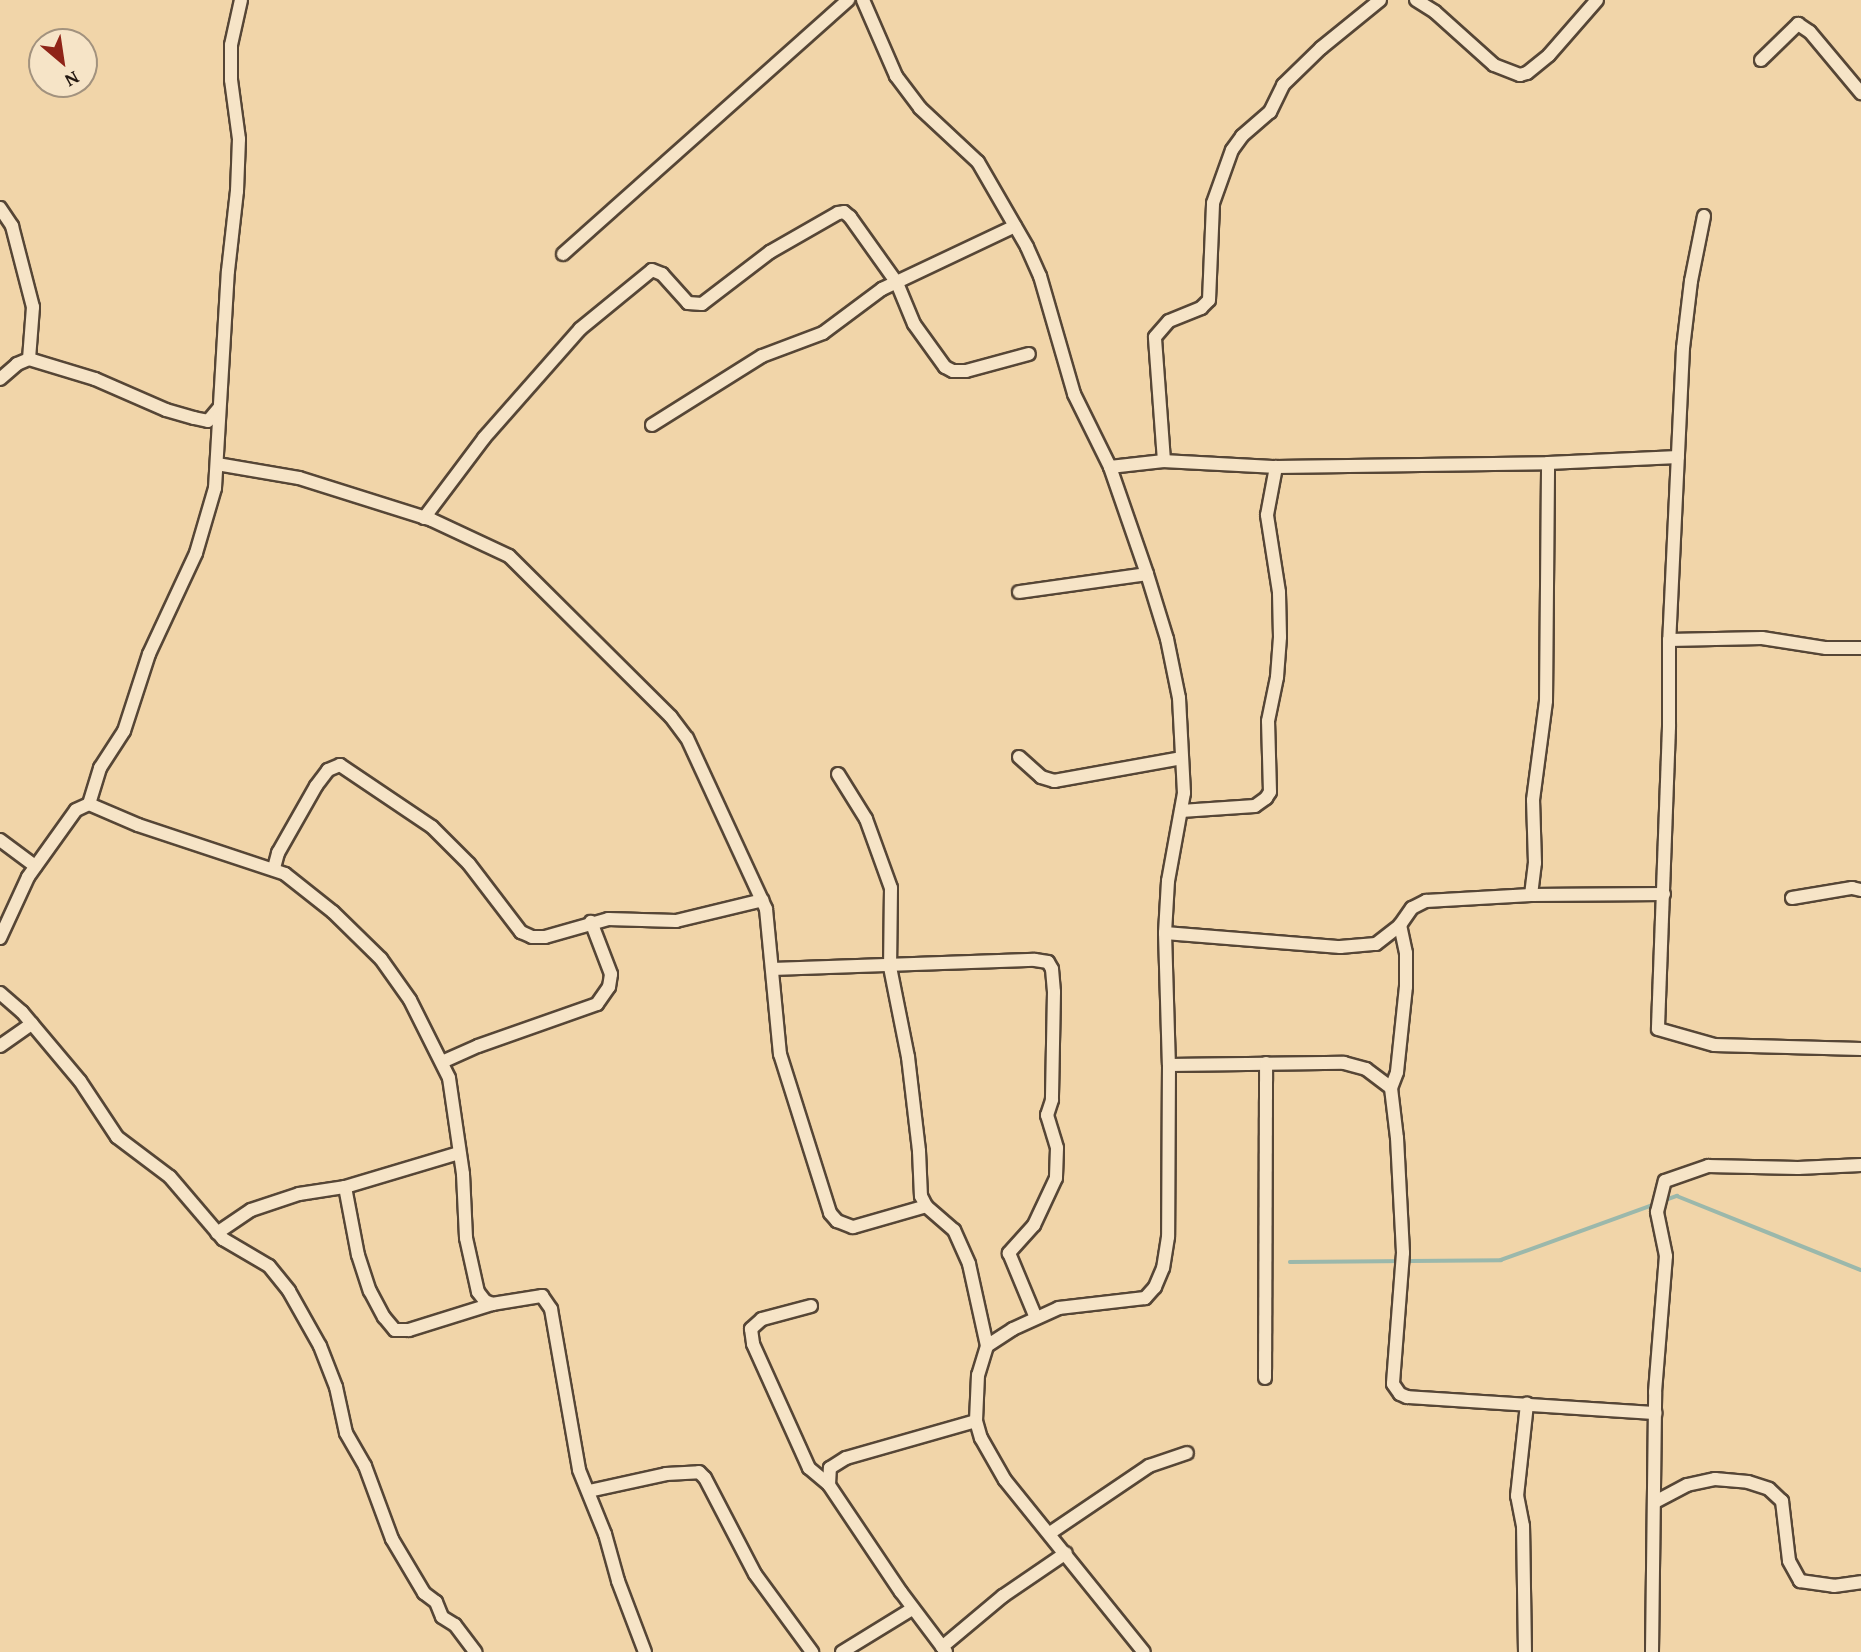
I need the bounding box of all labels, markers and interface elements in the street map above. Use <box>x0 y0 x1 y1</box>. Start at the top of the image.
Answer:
north arrow <box>28 28 98 98</box>
text: N <box>60 64 85 95</box>

